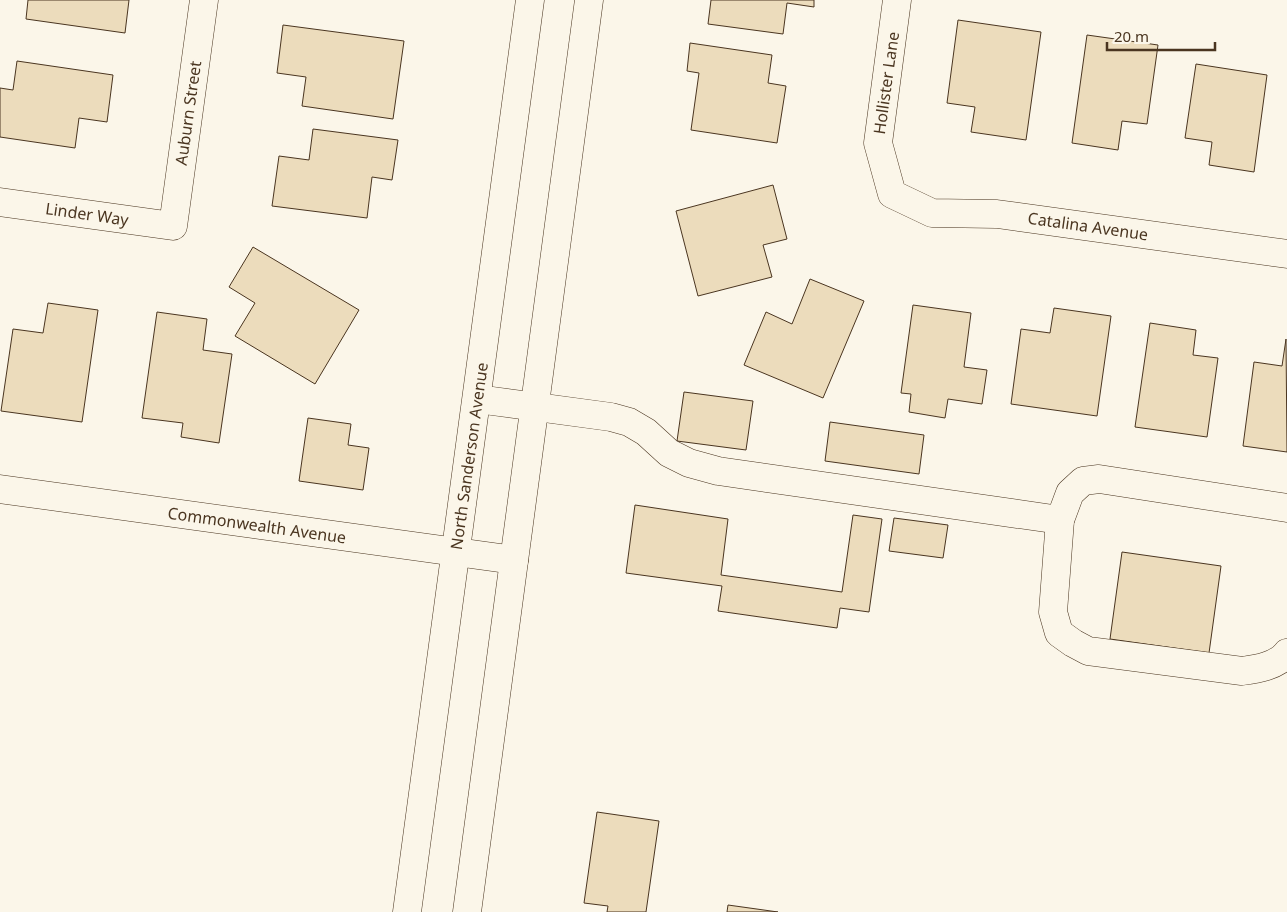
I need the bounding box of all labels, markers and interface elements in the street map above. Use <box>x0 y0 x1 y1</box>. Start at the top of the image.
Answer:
scale bar <box>1107 20 1214 52</box>
text: 20 m <box>1114 26 1149 46</box>
street label: Hollister Lane <box>868 30 904 136</box>
street label: Auburn Street <box>170 59 206 167</box>
street label: Linder Way <box>44 197 131 231</box>
street label: Catalina Avenue <box>1026 207 1150 245</box>
street label: North Sanderson Avenue <box>445 361 493 551</box>
street label: Commonwealth Avenue <box>166 502 348 548</box>

